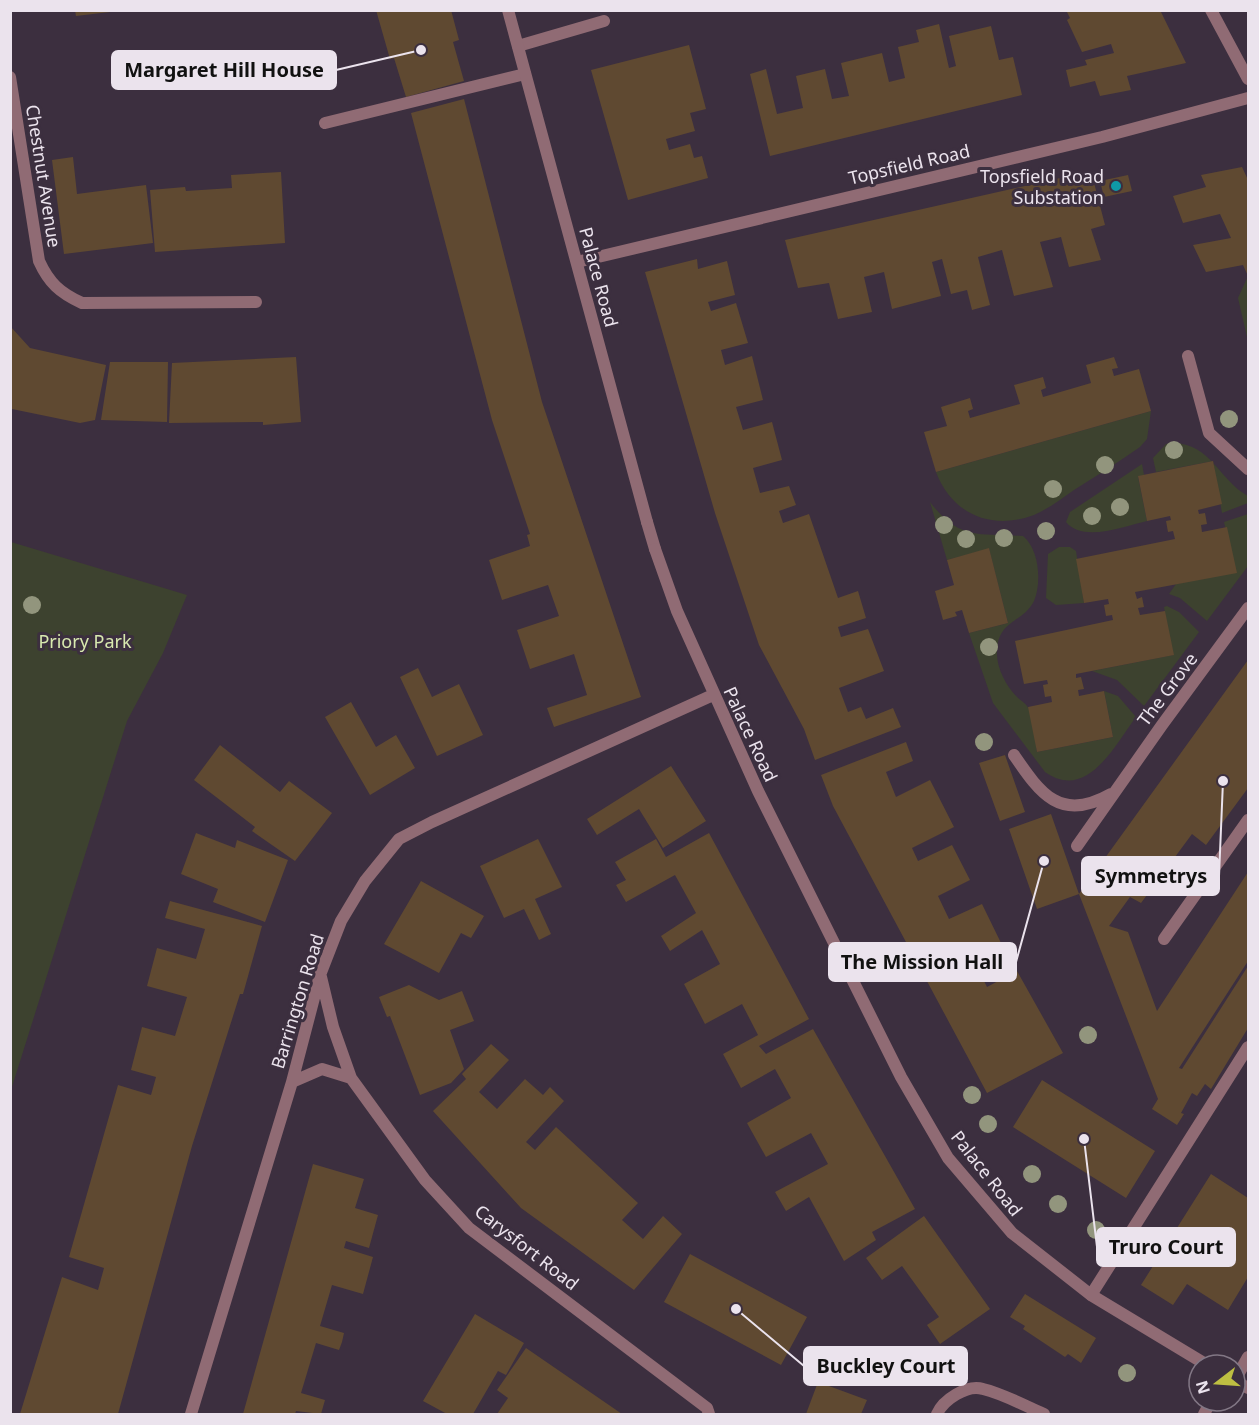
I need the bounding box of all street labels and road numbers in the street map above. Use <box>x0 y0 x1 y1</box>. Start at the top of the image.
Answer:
street label: Chestnut Avenue <box>21 103 67 249</box>
street label: Topsfield Road <box>846 138 972 190</box>
street label: Palace Road <box>574 224 624 330</box>
street label: The Grove <box>1132 647 1202 731</box>
street label: Palace Road <box>718 682 784 786</box>
street label: Barrington Road <box>265 931 329 1071</box>
street label: Palace Road <box>946 1125 1028 1221</box>
street label: Carysfort Road <box>470 1199 584 1295</box>

